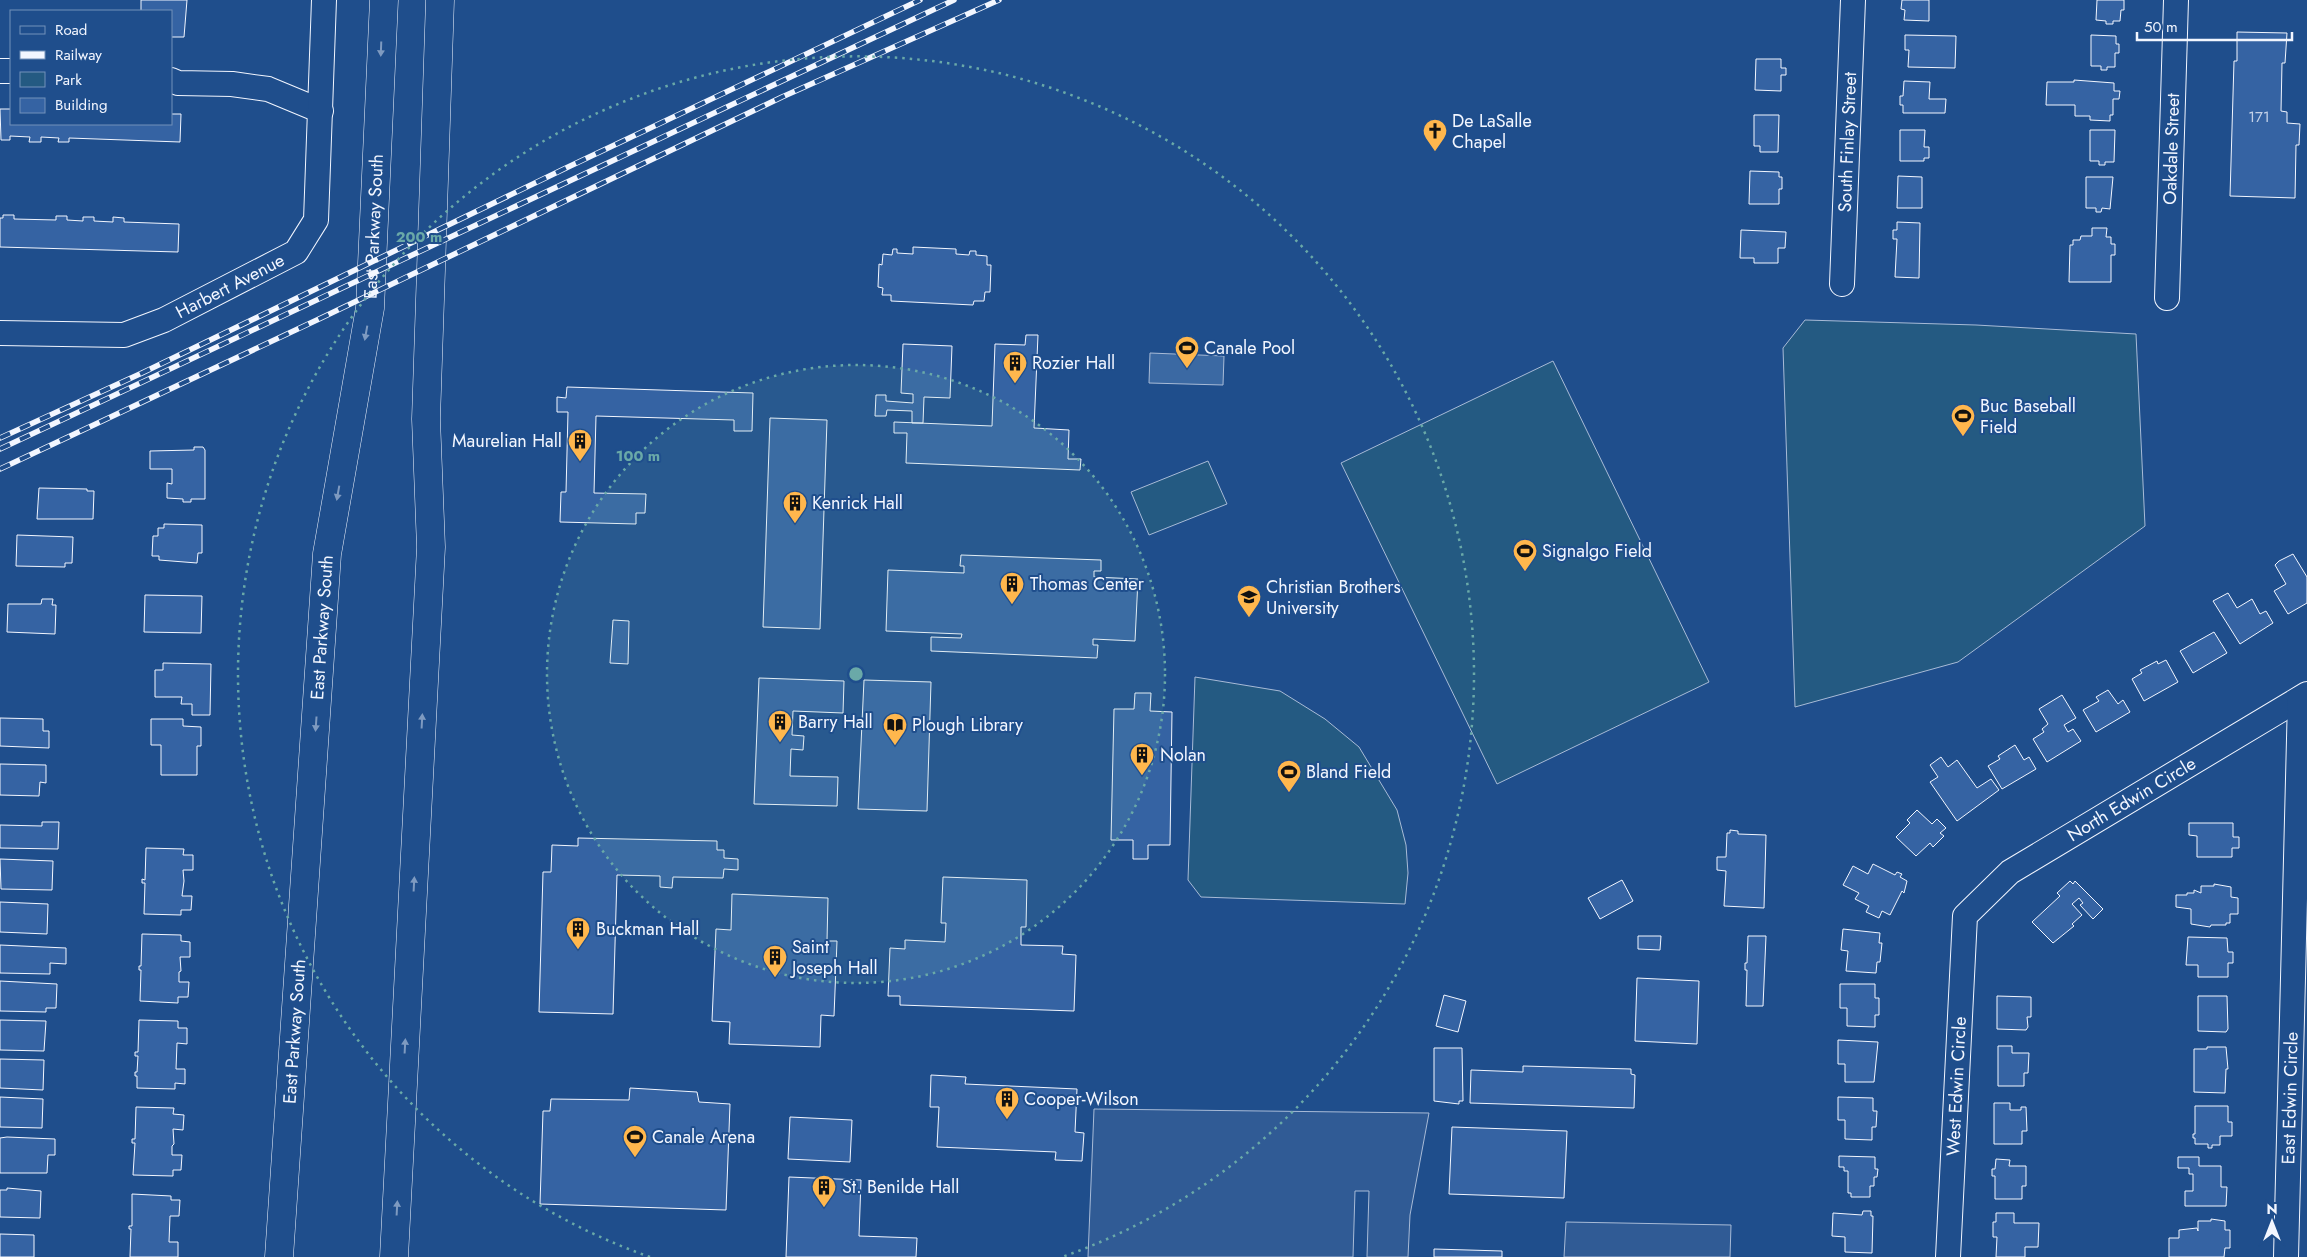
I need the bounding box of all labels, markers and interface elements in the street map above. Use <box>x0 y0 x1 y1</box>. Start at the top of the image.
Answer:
legend <box>10 10 172 125</box>
scale bar <box>2137 10 2292 42</box>
text: 50 m <box>2144 16 2178 38</box>
text: Road <box>55 19 87 41</box>
one-way arrow <box>377 41 385 57</box>
text: Railway <box>55 44 102 66</box>
text: Park <box>55 69 82 91</box>
street label: South Finlay Street <box>1832 71 1863 213</box>
street label: Oakdale Street <box>2157 92 2186 205</box>
text: Building <box>55 94 107 116</box>
house number: 171 <box>2248 106 2270 128</box>
place label: De LaSalle Chapel <box>1452 108 1532 155</box>
church icon: De LaSalle Chapel <box>1422 118 1448 152</box>
street label: East Parkway South <box>357 153 390 299</box>
text: 200 m <box>396 226 442 248</box>
street label: Harbert Avenue <box>171 247 289 325</box>
one-way arrow <box>361 325 369 341</box>
sports icon: Canale Pool <box>1174 335 1200 369</box>
place label: Canale Pool <box>1204 335 1295 361</box>
building icon: Rozier Hall <box>1002 350 1028 384</box>
place label: Rozier Hall <box>1032 350 1115 376</box>
place label: Buc Baseball Field <box>1980 393 2076 440</box>
sports icon: Buc Baseball Field <box>1950 403 1976 437</box>
place label: Maurelian Hall <box>452 428 562 454</box>
building icon: Maurelian Hall <box>567 428 593 462</box>
text: 100 m <box>616 445 660 467</box>
one-way arrow <box>333 486 341 502</box>
building icon: Kenrick Hall <box>782 490 808 524</box>
place label: Kenrick Hall <box>812 490 903 516</box>
sports icon: Signalgo Field <box>1512 538 1538 572</box>
place label: Signalgo Field <box>1542 538 1652 564</box>
street label: East Parkway South <box>304 554 340 701</box>
building icon: Thomas Center <box>999 571 1025 605</box>
place label: Thomas Center <box>1030 571 1145 597</box>
place label: Christian Brothers University <box>1266 574 1401 621</box>
school or university icon: Christian Brothers University <box>1236 584 1262 618</box>
centre of rings <box>847 665 865 683</box>
building icon: Barry Hall <box>767 709 793 743</box>
place label: Barry Hall <box>798 709 873 735</box>
library icon: Plough Library <box>882 712 908 746</box>
place label: Plough Library <box>912 712 1023 738</box>
one-way arrow <box>419 713 427 729</box>
one-way arrow <box>311 717 319 733</box>
building icon: Nolan <box>1129 742 1155 776</box>
place label: Nolan <box>1160 742 1206 768</box>
street label: North Edwin Circle <box>2062 750 2201 848</box>
sports icon: Bland Field <box>1276 759 1302 793</box>
place label: Bland Field <box>1306 759 1391 785</box>
one-way arrow <box>410 876 418 892</box>
building icon: Buckman Hall <box>565 916 591 950</box>
place label: Buckman Hall <box>596 916 699 942</box>
place label: Saint Joseph Hall <box>790 934 878 981</box>
building icon: Saint Joseph Hall <box>762 944 788 978</box>
street label: East Parkway South <box>276 958 312 1105</box>
street label: West Edwin Circle <box>1940 1016 1973 1157</box>
street label: East Edwin Circle <box>2275 1031 2305 1165</box>
one-way arrow <box>402 1038 410 1054</box>
building icon: Cooper-Wilson <box>994 1086 1020 1120</box>
place label: Cooper-Wilson <box>1024 1086 1139 1112</box>
sports icon: Canale Arena <box>622 1124 648 1158</box>
place label: Canale Arena <box>652 1124 755 1150</box>
building icon: St. Benilde Hall <box>811 1174 837 1208</box>
place label: St. Benilde Hall <box>842 1174 959 1200</box>
north arrow <box>2247 1197 2297 1247</box>
text: N <box>2266 1199 2278 1219</box>
one-way arrow <box>393 1200 401 1216</box>

